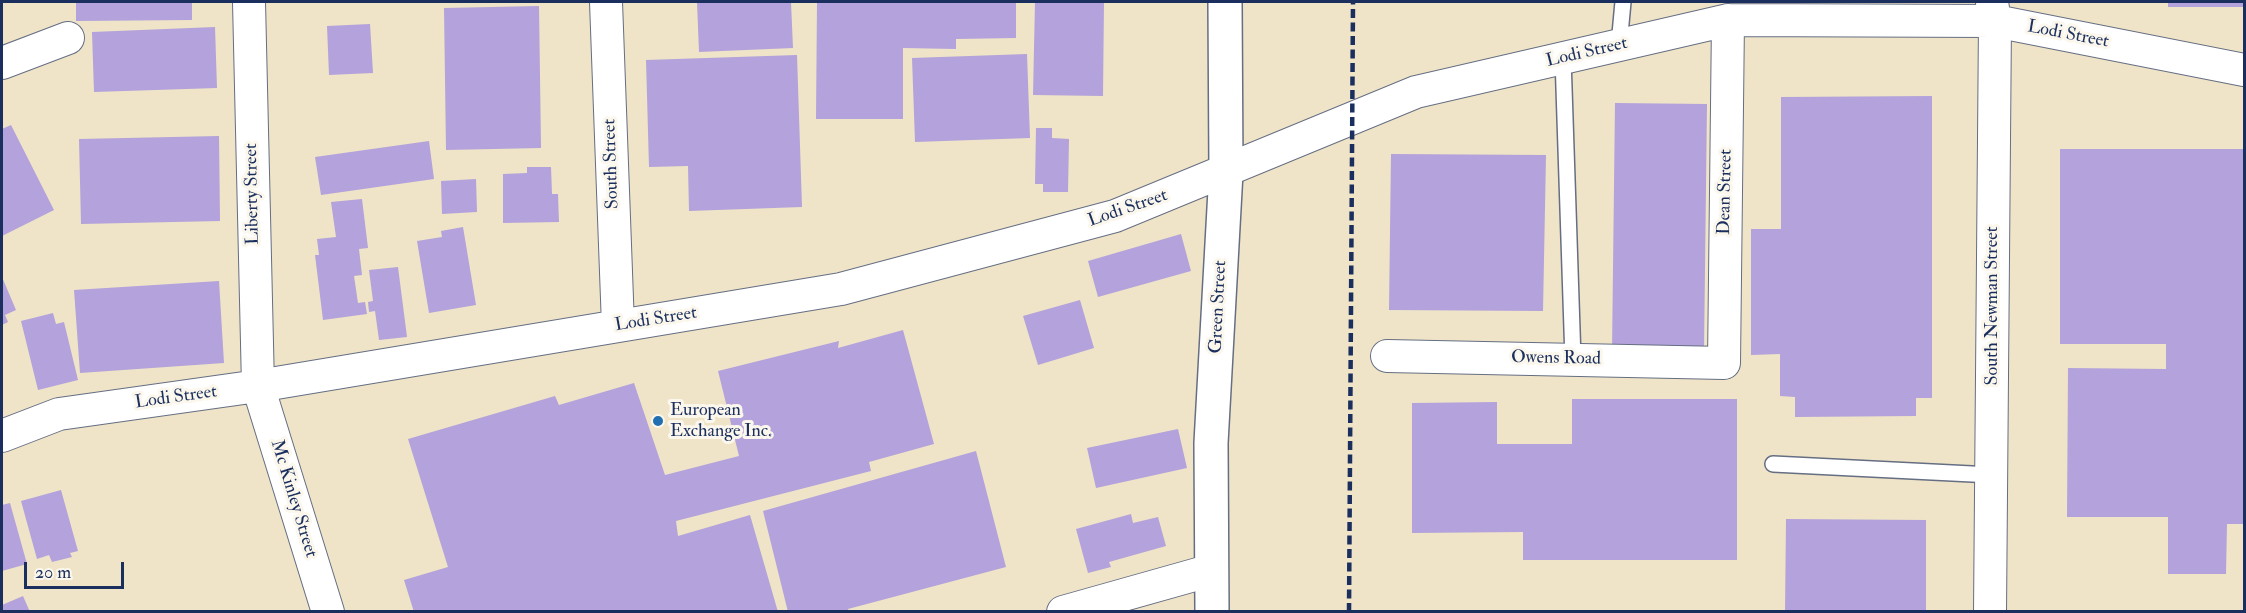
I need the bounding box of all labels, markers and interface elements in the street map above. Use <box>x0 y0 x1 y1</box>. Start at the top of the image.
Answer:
street label: Lodi Street <box>2025 17 2111 53</box>
street label: Lodi Street <box>1544 33 1630 73</box>
street label: South Street <box>600 118 624 210</box>
street label: Liberty Street <box>241 143 265 245</box>
street label: Dean Street <box>1714 149 1738 235</box>
street label: Lodi Street <box>1085 185 1171 233</box>
street label: South Newman Street <box>1982 226 2004 386</box>
street label: Green Street <box>1206 260 1232 354</box>
street label: Lodi Street <box>614 303 698 337</box>
street label: Owens Road <box>1511 347 1601 371</box>
street label: Lodi Street <box>134 382 218 414</box>
place label: European Exchange Inc. <box>670 400 772 442</box>
marker: European Exchange Inc. <box>651 414 665 428</box>
street label: Mc Kinley Street <box>265 438 321 560</box>
scale bar <box>27 550 128 588</box>
text: 20 m <box>35 561 71 584</box>

